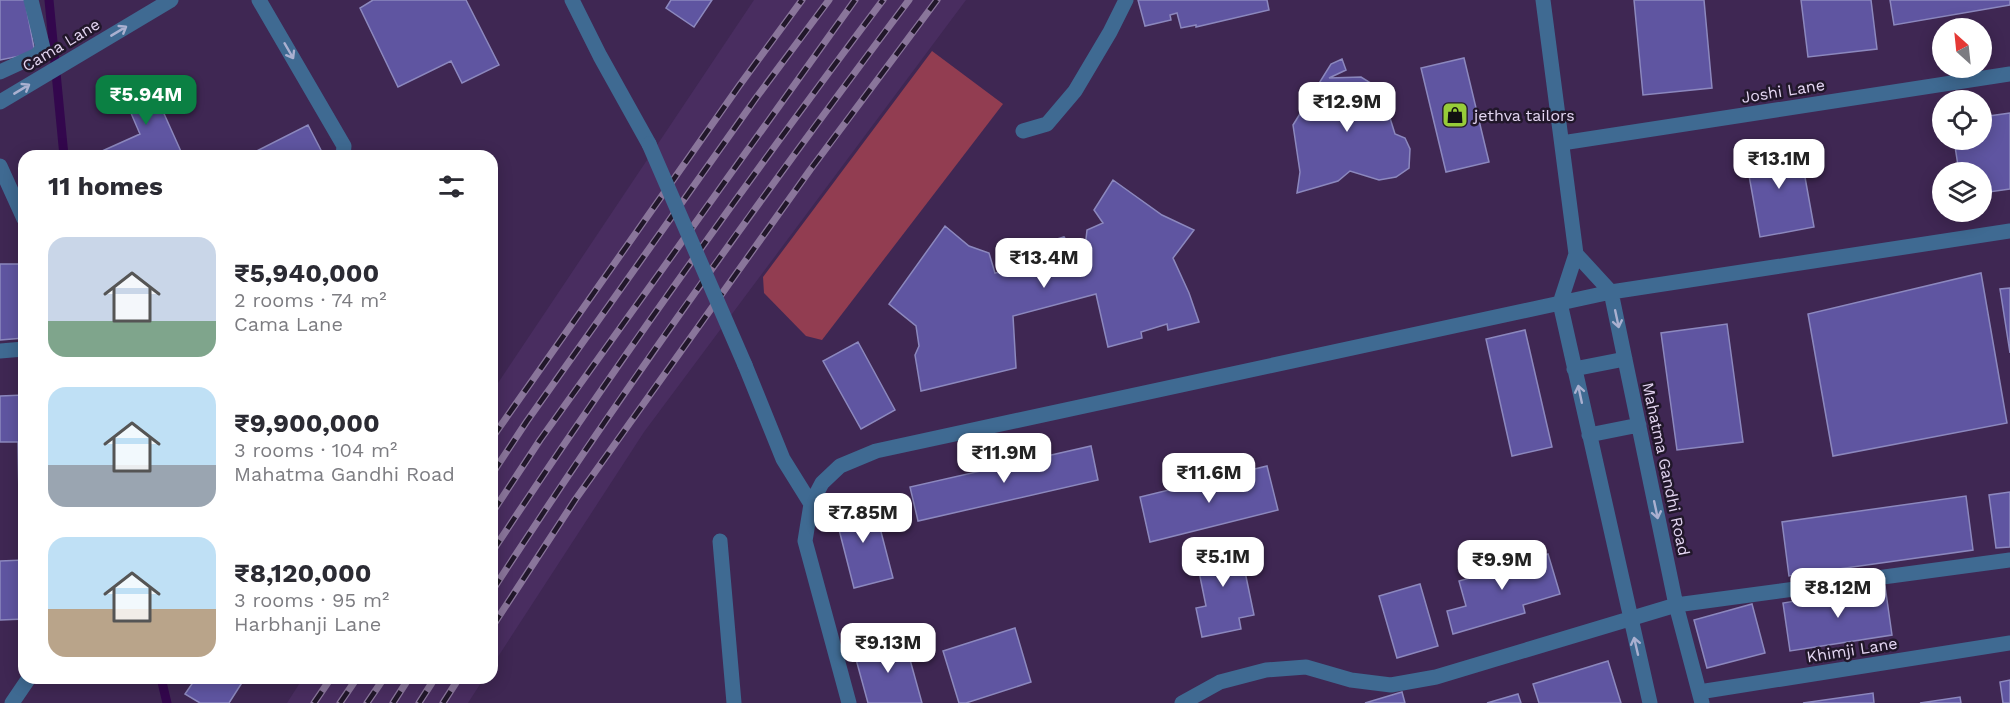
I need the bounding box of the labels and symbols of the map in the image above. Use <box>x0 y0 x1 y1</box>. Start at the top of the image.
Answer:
street label: Cama Lane <box>19 14 103 76</box>
north arrow <box>1932 18 1992 78</box>
one-way arrow <box>110 25 127 37</box>
one-way arrow <box>283 42 295 59</box>
pin: ₹5.94M <box>97 75 195 126</box>
street label: Joshi Lane <box>1740 75 1826 107</box>
pin: ₹12.9M <box>1298 82 1396 133</box>
one-way arrow <box>13 83 30 95</box>
shop icon: jethva tailors <box>1440 100 1470 130</box>
place label: jethva tailors <box>1472 106 1575 125</box>
pin: ₹13.1M <box>1730 139 1828 190</box>
pin: ₹13.4M <box>995 238 1093 289</box>
one-way arrow <box>1611 310 1623 329</box>
street label: Mahatma Gandhi Road <box>1638 381 1694 557</box>
one-way arrow <box>1574 385 1585 405</box>
pin: ₹11.9M <box>955 433 1053 484</box>
pin: ₹11.6M <box>1160 453 1258 504</box>
pin: ₹7.85M <box>814 493 912 544</box>
one-way arrow <box>1651 500 1662 520</box>
pin: ₹5.1M <box>1181 537 1265 588</box>
pin: ₹9.9M <box>1460 540 1544 591</box>
pin: ₹8.12M <box>1789 568 1887 619</box>
pin: ₹9.13M <box>839 623 937 674</box>
street label: Khimji Lane <box>1805 633 1899 667</box>
one-way arrow <box>1630 637 1642 656</box>

